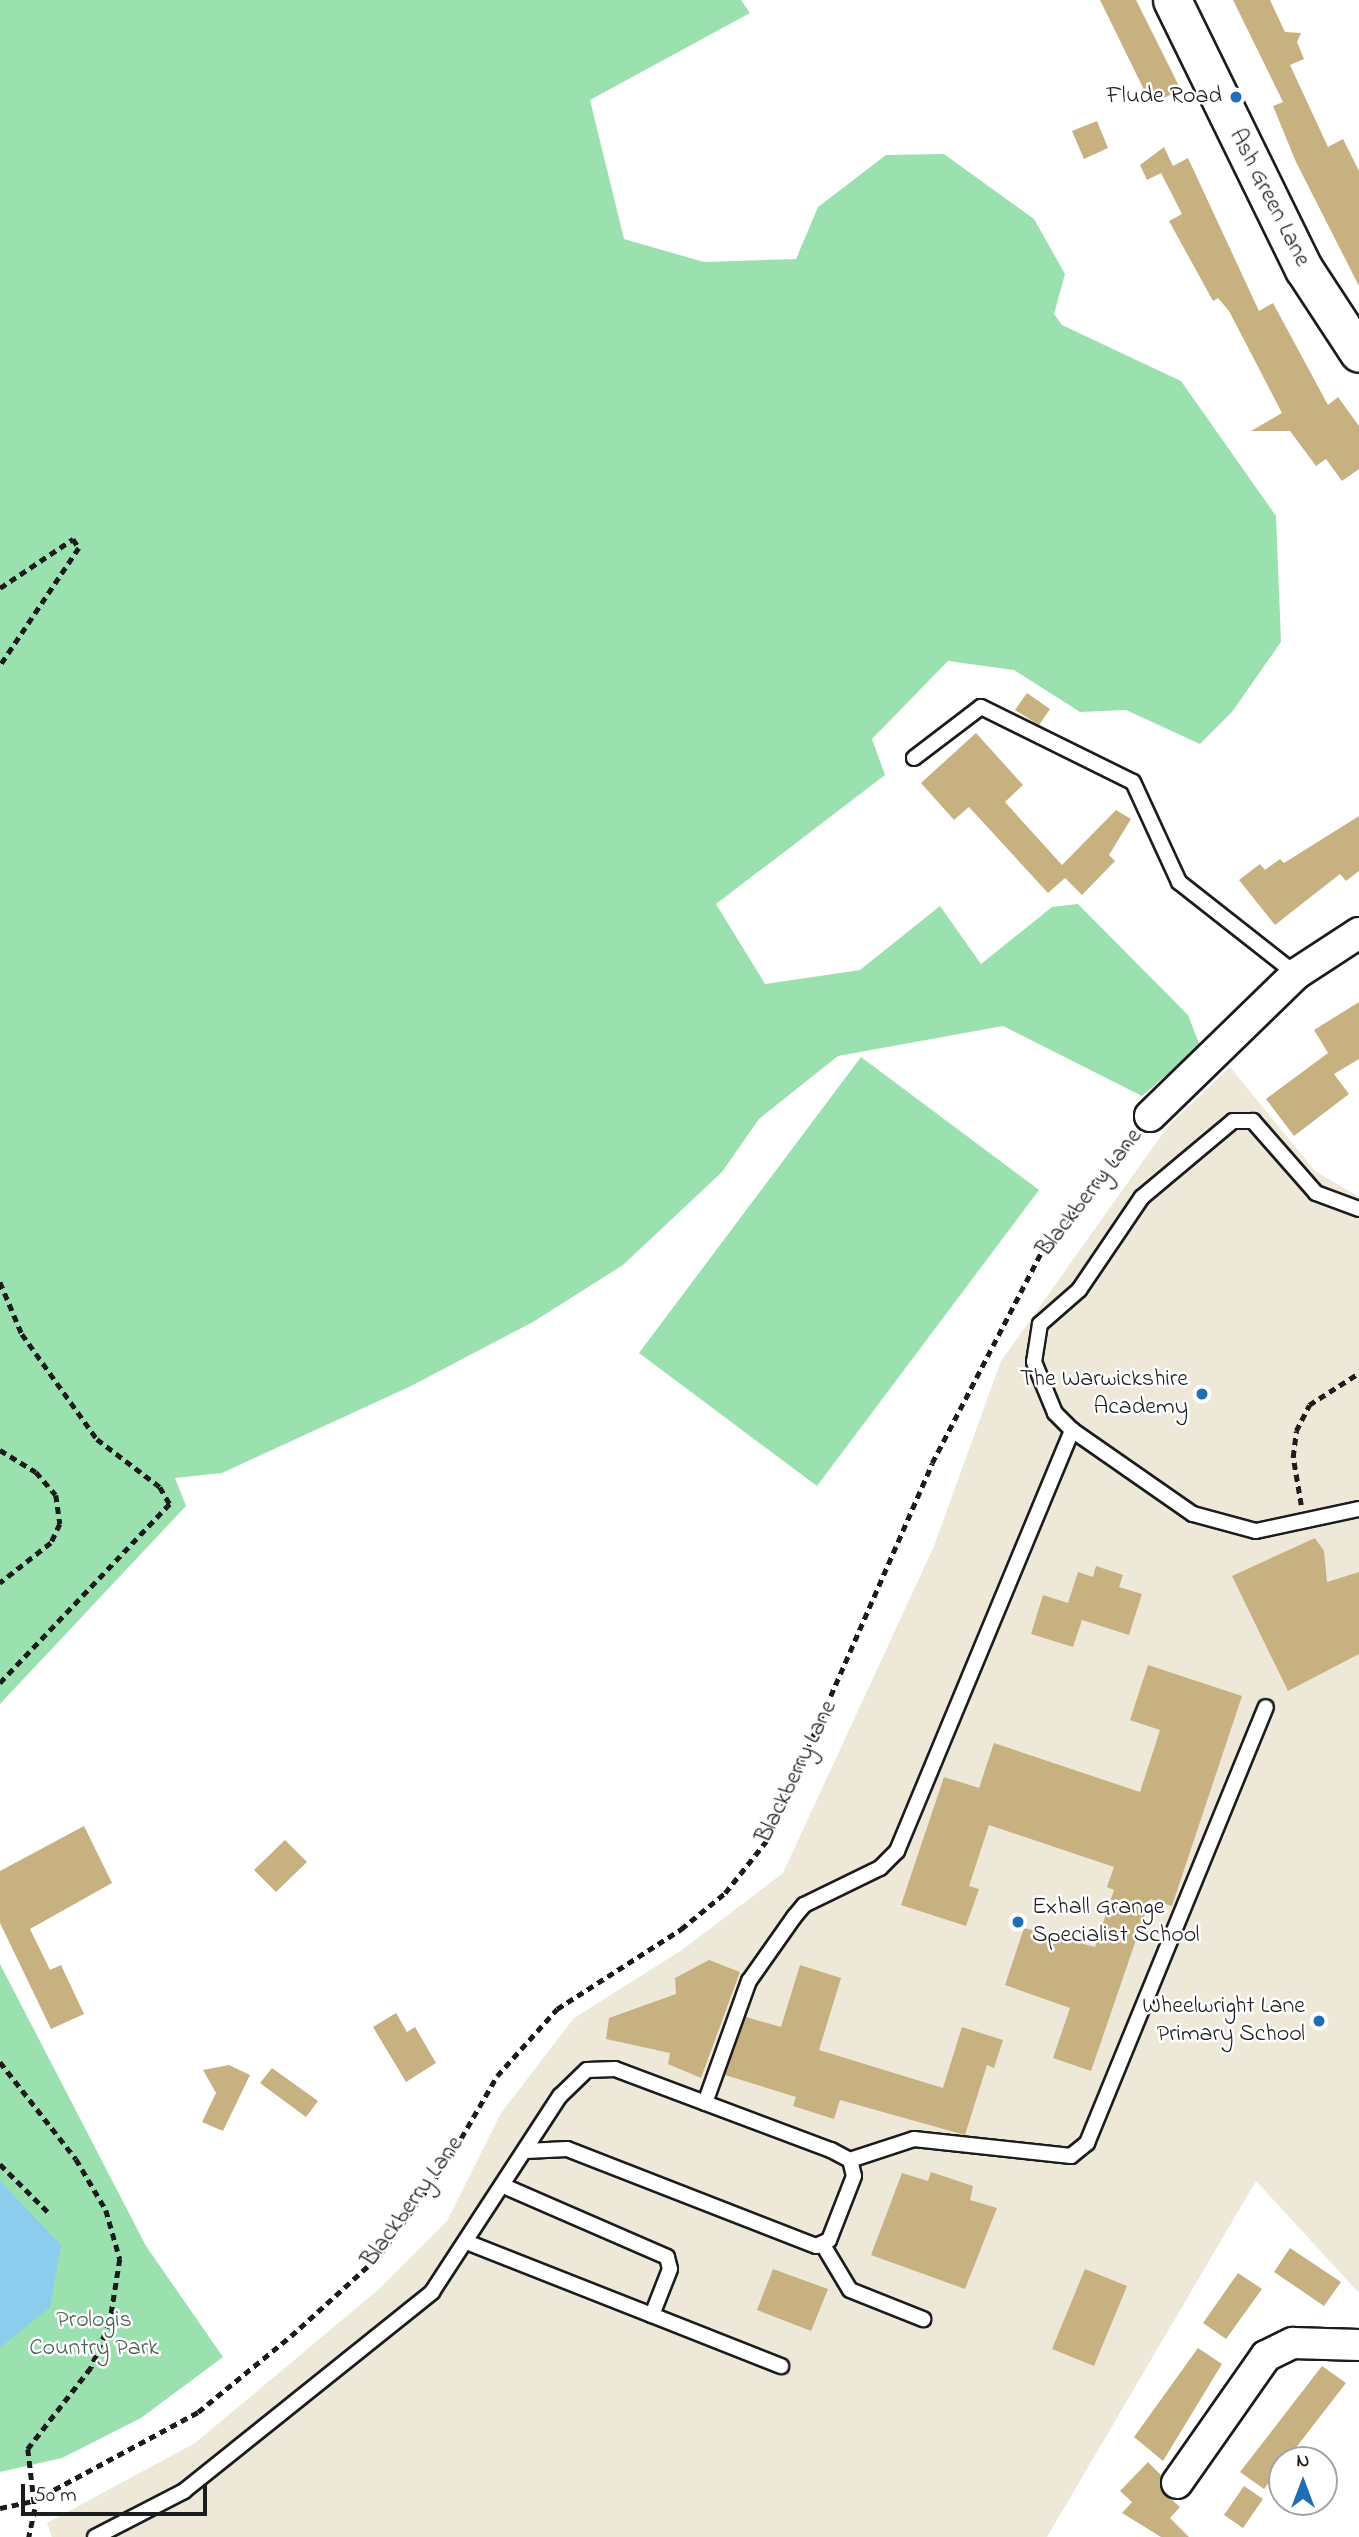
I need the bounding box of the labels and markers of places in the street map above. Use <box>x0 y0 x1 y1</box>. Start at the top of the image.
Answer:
place label: Flude Road <box>1106 83 1222 111</box>
marker: Flude Road <box>1228 89 1244 105</box>
place label: The Warwickshire Academy <box>1020 1366 1188 1422</box>
marker: The Warwickshire Academy <box>1194 1386 1210 1402</box>
place label: Exhall Grange Specialist School <box>1032 1894 1200 1950</box>
marker: Exhall Grange Specialist School <box>1010 1914 1026 1930</box>
place label: Wheelwright Lane Primary School <box>1142 1993 1305 2049</box>
marker: Wheelwright Lane Primary School <box>1311 2013 1327 2029</box>

